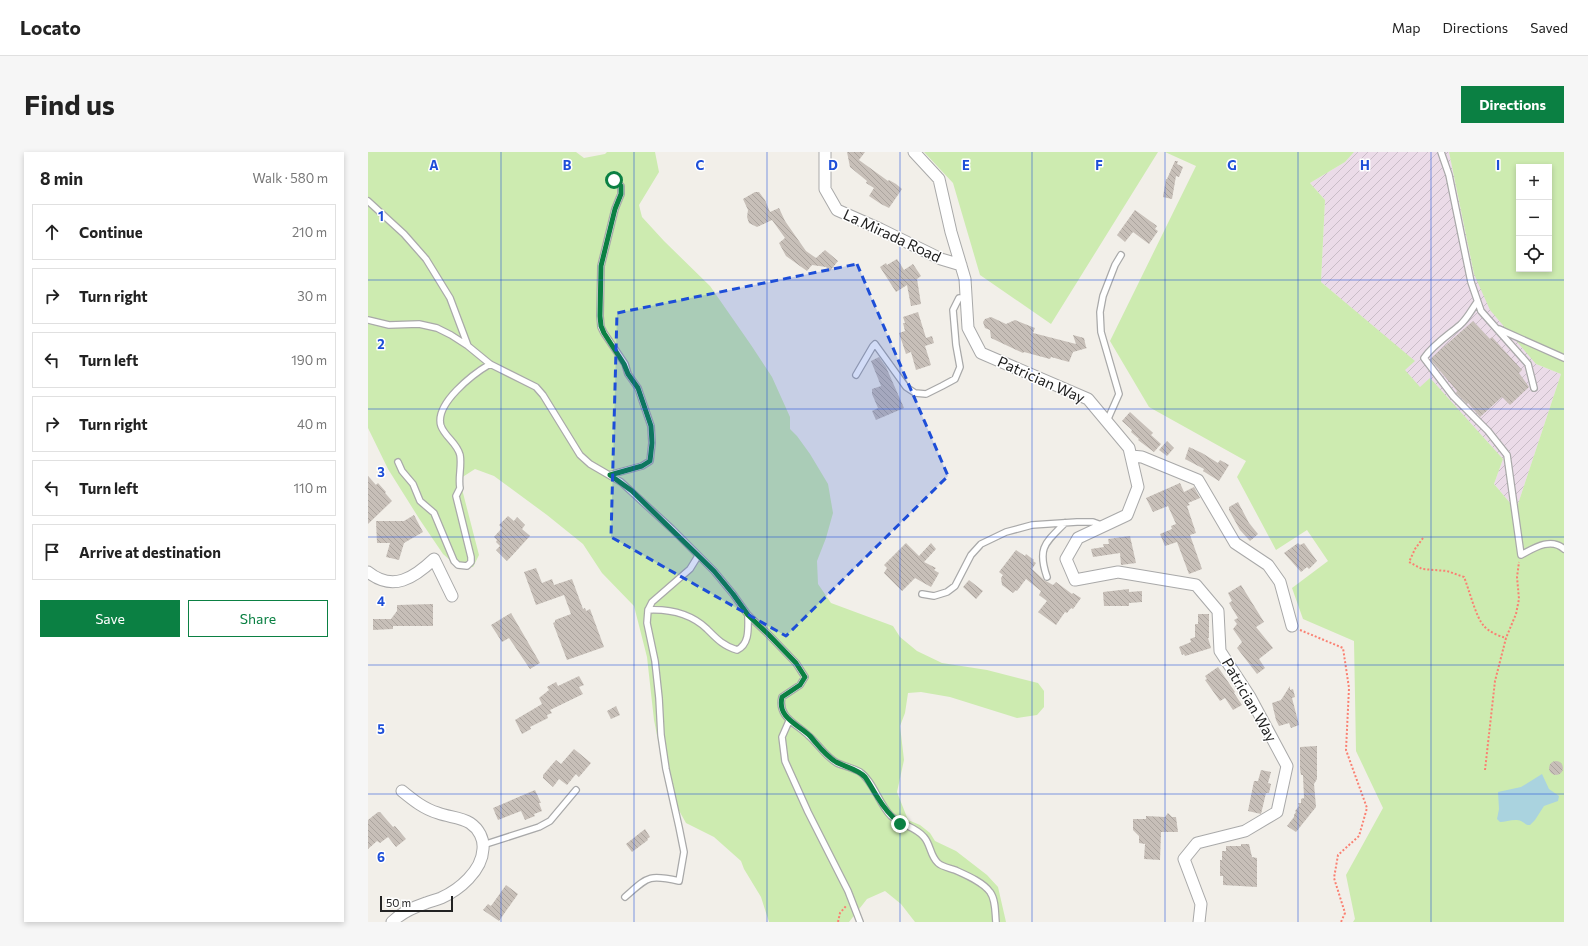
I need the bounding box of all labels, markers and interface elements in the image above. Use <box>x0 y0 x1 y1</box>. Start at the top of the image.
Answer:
text: Locato <box>20 16 81 39</box>
text: Map <box>1392 19 1421 36</box>
text: Directions <box>1443 19 1508 36</box>
text: Saved <box>1530 19 1568 36</box>
button: Directions <box>1461 86 1564 123</box>
text: Find us <box>24 87 115 121</box>
text: A <box>429 157 439 173</box>
text: B <box>563 157 572 173</box>
text: C <box>696 157 705 173</box>
text: D <box>828 157 838 173</box>
text: E <box>962 157 970 173</box>
text: F <box>1095 157 1103 173</box>
text: G <box>1227 157 1237 173</box>
text: H <box>1360 157 1370 173</box>
text: I <box>1496 157 1500 173</box>
map controls <box>1516 164 1552 272</box>
button: + <box>1516 164 1552 200</box>
text: 8 min <box>40 168 83 189</box>
text: Walk · 580 m <box>253 170 328 186</box>
route start <box>605 171 623 189</box>
button: − <box>1516 200 1552 236</box>
street label: La Mirada Road <box>841 205 944 266</box>
text: 1 <box>378 208 384 224</box>
icon: ahead <box>41 221 63 243</box>
text: Continue <box>79 223 143 241</box>
text: 210 m <box>292 224 327 240</box>
button: locate <box>1516 236 1552 272</box>
icon: right <box>41 285 63 307</box>
text: Turn right <box>79 287 148 305</box>
text: 30 m <box>297 288 327 304</box>
text: 2 <box>377 336 385 352</box>
icon: left <box>41 349 63 371</box>
text: Turn left <box>79 351 138 369</box>
text: 190 m <box>291 352 327 368</box>
street label: Patrician Way <box>995 352 1088 406</box>
icon: right <box>41 413 63 435</box>
text: Turn right <box>79 415 148 433</box>
text: 40 m <box>297 416 327 432</box>
text: 3 <box>377 464 385 480</box>
icon: left <box>41 477 63 499</box>
text: Turn left <box>79 479 138 497</box>
text: 110 m <box>294 480 327 496</box>
icon: arrive <box>41 541 63 563</box>
text: Arrive at destination <box>79 543 221 561</box>
text: 4 <box>377 593 385 609</box>
button: Save <box>40 600 180 637</box>
button: Share <box>188 600 328 637</box>
street label: Patrician Way <box>1219 654 1281 745</box>
text: 5 <box>377 721 385 737</box>
route end <box>891 815 909 833</box>
text: 6 <box>377 849 385 865</box>
scale bar <box>380 894 453 913</box>
text: 50 m <box>386 896 411 909</box>

